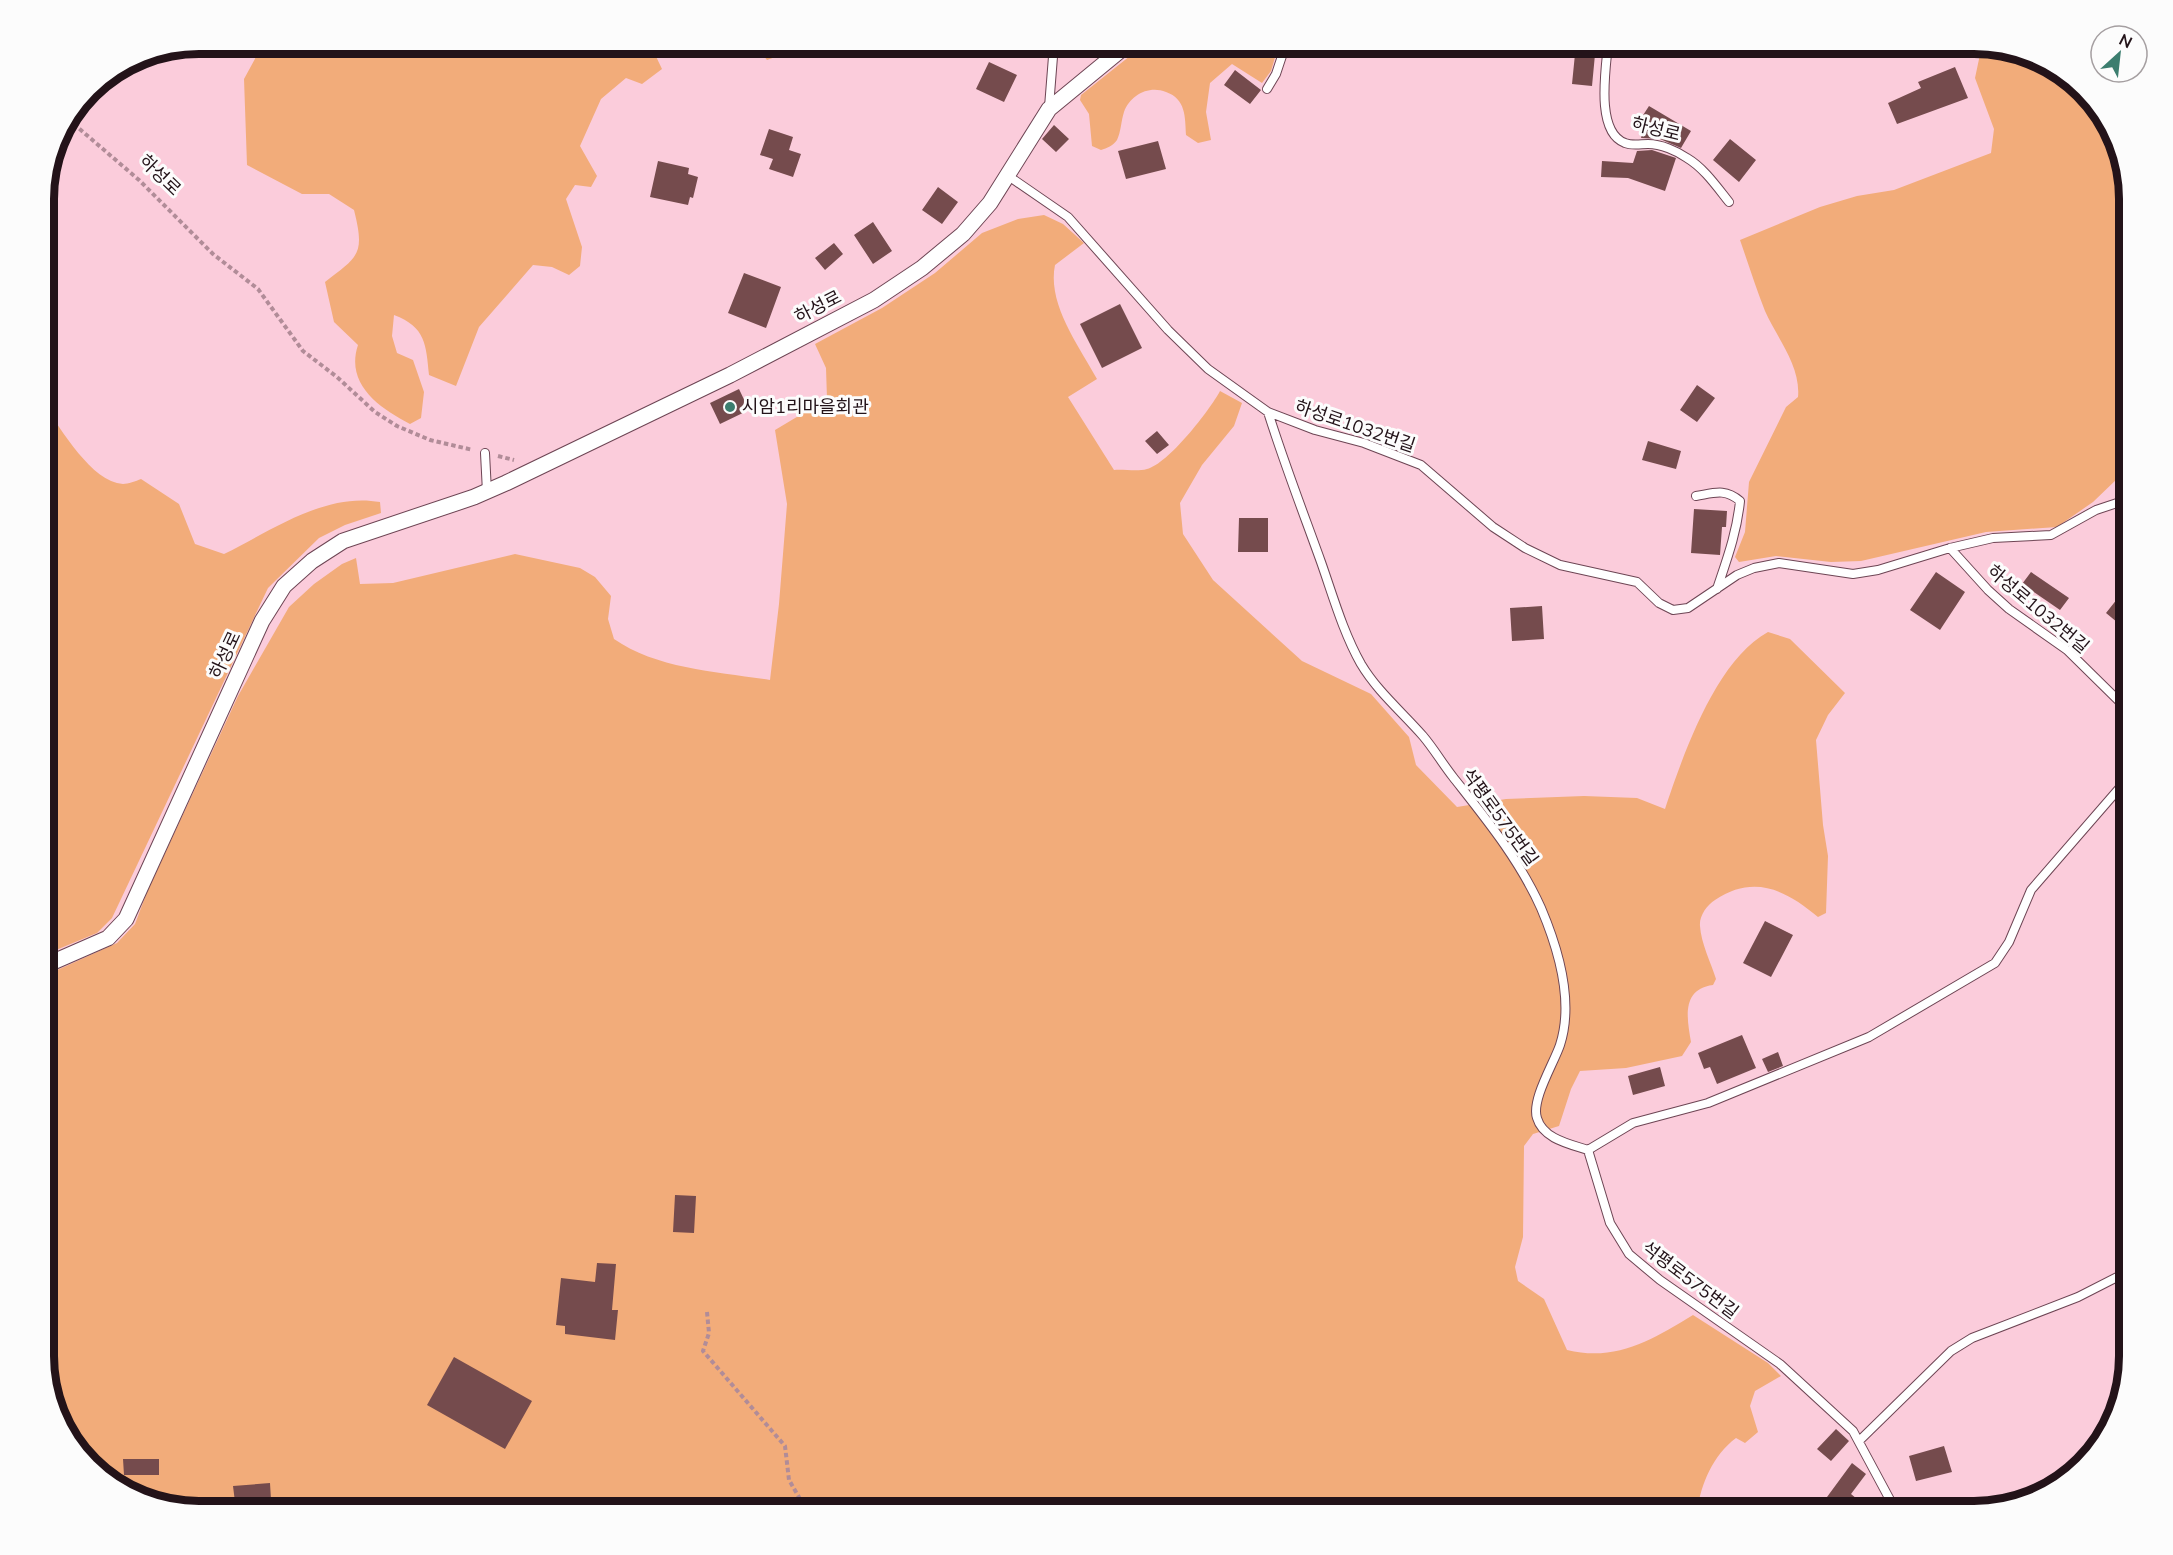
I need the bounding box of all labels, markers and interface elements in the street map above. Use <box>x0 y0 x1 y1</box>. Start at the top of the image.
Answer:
north arrow <box>2089 24 2149 84</box>
text: N <box>2116 29 2136 52</box>
street label: 하성로 <box>1629 111 1683 146</box>
street label: 하성로 <box>134 149 186 200</box>
street label: 하성로 <box>790 285 845 328</box>
street label: 하성로1032번길 <box>1292 394 1418 457</box>
place label: 시암1리마을회관 <box>742 395 869 418</box>
marker: 시암1리마을회관 <box>723 400 737 414</box>
street label: 하성로1032번길 <box>1983 559 2094 658</box>
street label: 하성로 <box>204 627 245 682</box>
street label: 석평로575번길 <box>1457 763 1544 870</box>
street label: 석평로575번길 <box>1637 1236 1743 1323</box>

